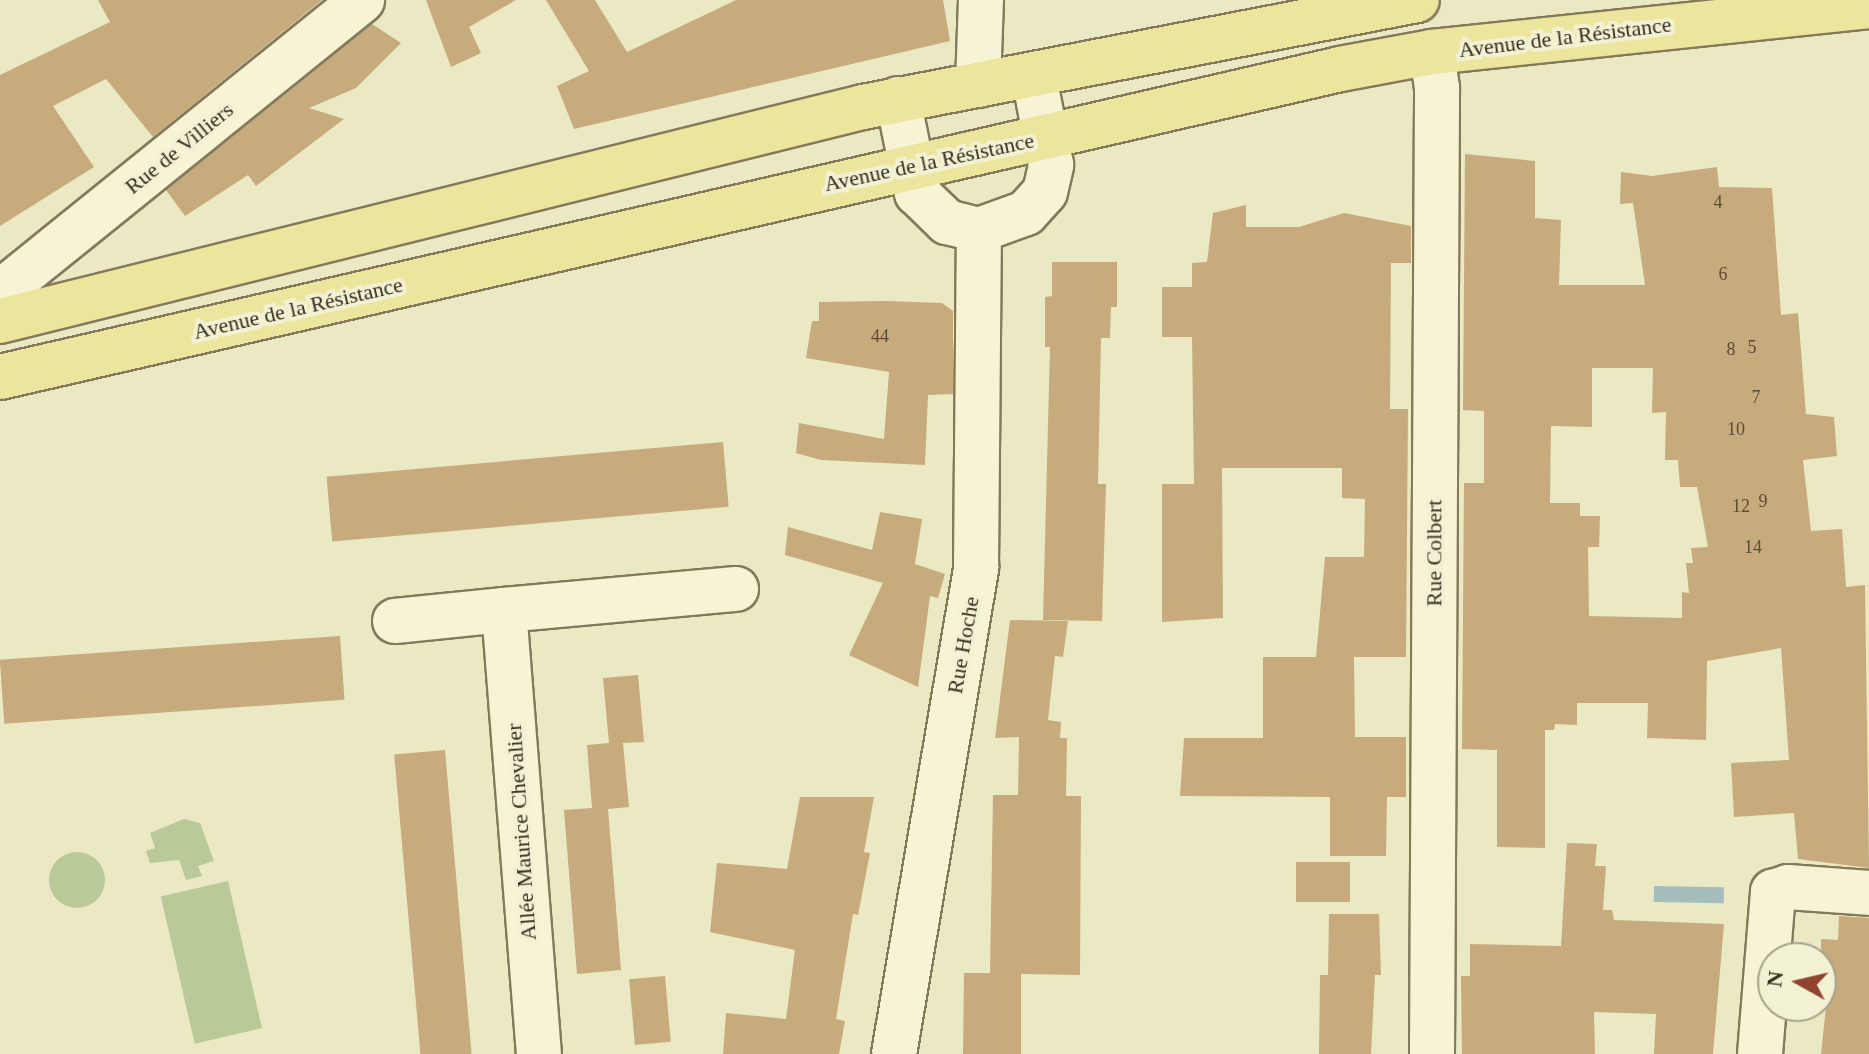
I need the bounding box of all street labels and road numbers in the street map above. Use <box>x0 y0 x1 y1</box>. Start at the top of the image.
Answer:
street label: Avenue de la Résistance <box>1457 11 1673 63</box>
street label: Rue de Villiers <box>119 96 239 200</box>
street label: Avenue de la Résistance <box>822 127 1036 197</box>
street label: Avenue de la Résistance <box>191 271 405 345</box>
street label: Rue Colbert <box>1421 500 1447 606</box>
street label: Rue Hoche <box>941 594 985 696</box>
street label: Allée Maurice Chevalier <box>500 723 542 941</box>

